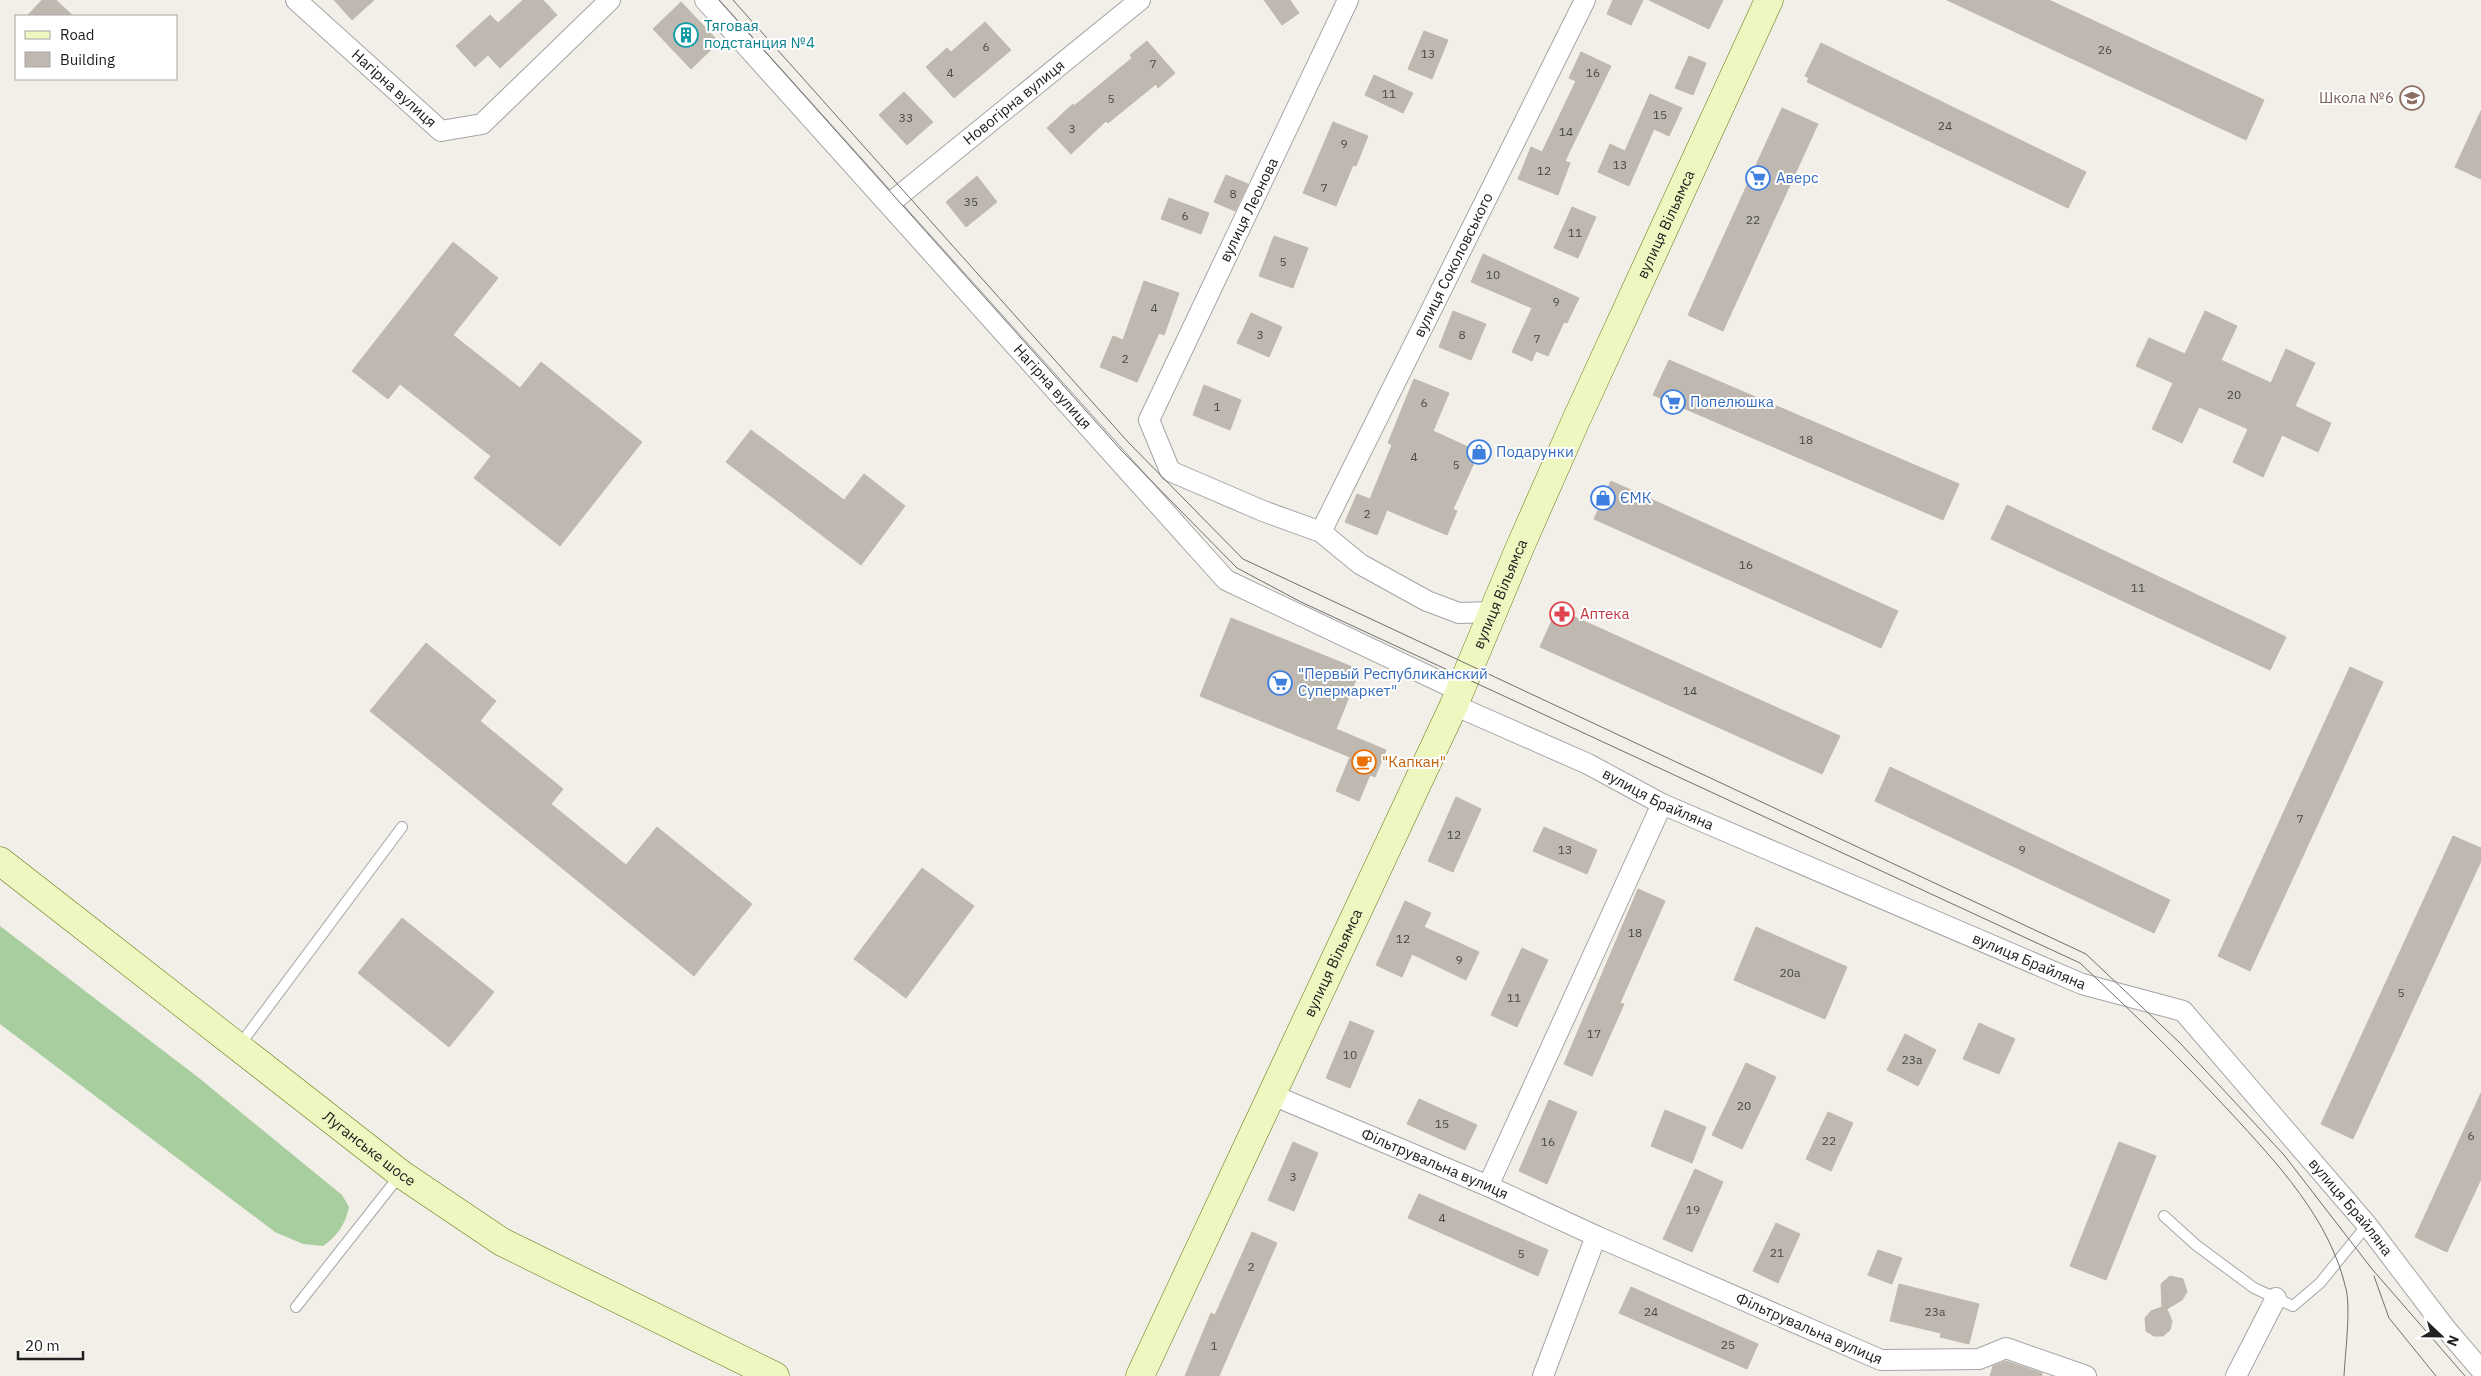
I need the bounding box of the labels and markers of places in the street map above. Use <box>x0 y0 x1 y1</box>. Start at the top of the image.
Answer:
place label: Тяговая подстанция №4 <box>704 16 815 52</box>
building icon: Тяговая подстанция №4 <box>673 22 699 48</box>
school or university icon: Школа №6 <box>2399 85 2425 111</box>
place label: Школа №6 <box>2319 88 2394 107</box>
supermarket icon: Аверс <box>1745 165 1771 191</box>
place label: Аверс <box>1776 168 1819 187</box>
supermarket icon: Попелюшка <box>1660 389 1686 415</box>
place label: Попелюшка <box>1690 392 1774 411</box>
shop icon: Подарунки <box>1466 439 1492 465</box>
place label: Подарунки <box>1496 442 1574 461</box>
shop icon: ЄМК <box>1590 485 1616 511</box>
place label: ЄМК <box>1620 488 1652 507</box>
pharmacy icon: Аптека <box>1549 601 1575 627</box>
place label: Аптека <box>1580 604 1629 623</box>
place label: "Первый Республиканский Супермаркет" <box>1298 664 1488 700</box>
supermarket icon: "Первый Республиканский Супермаркет" <box>1267 670 1293 696</box>
cafe icon: "Капкан" <box>1351 749 1377 775</box>
place label: "Капкан" <box>1382 752 1446 771</box>

